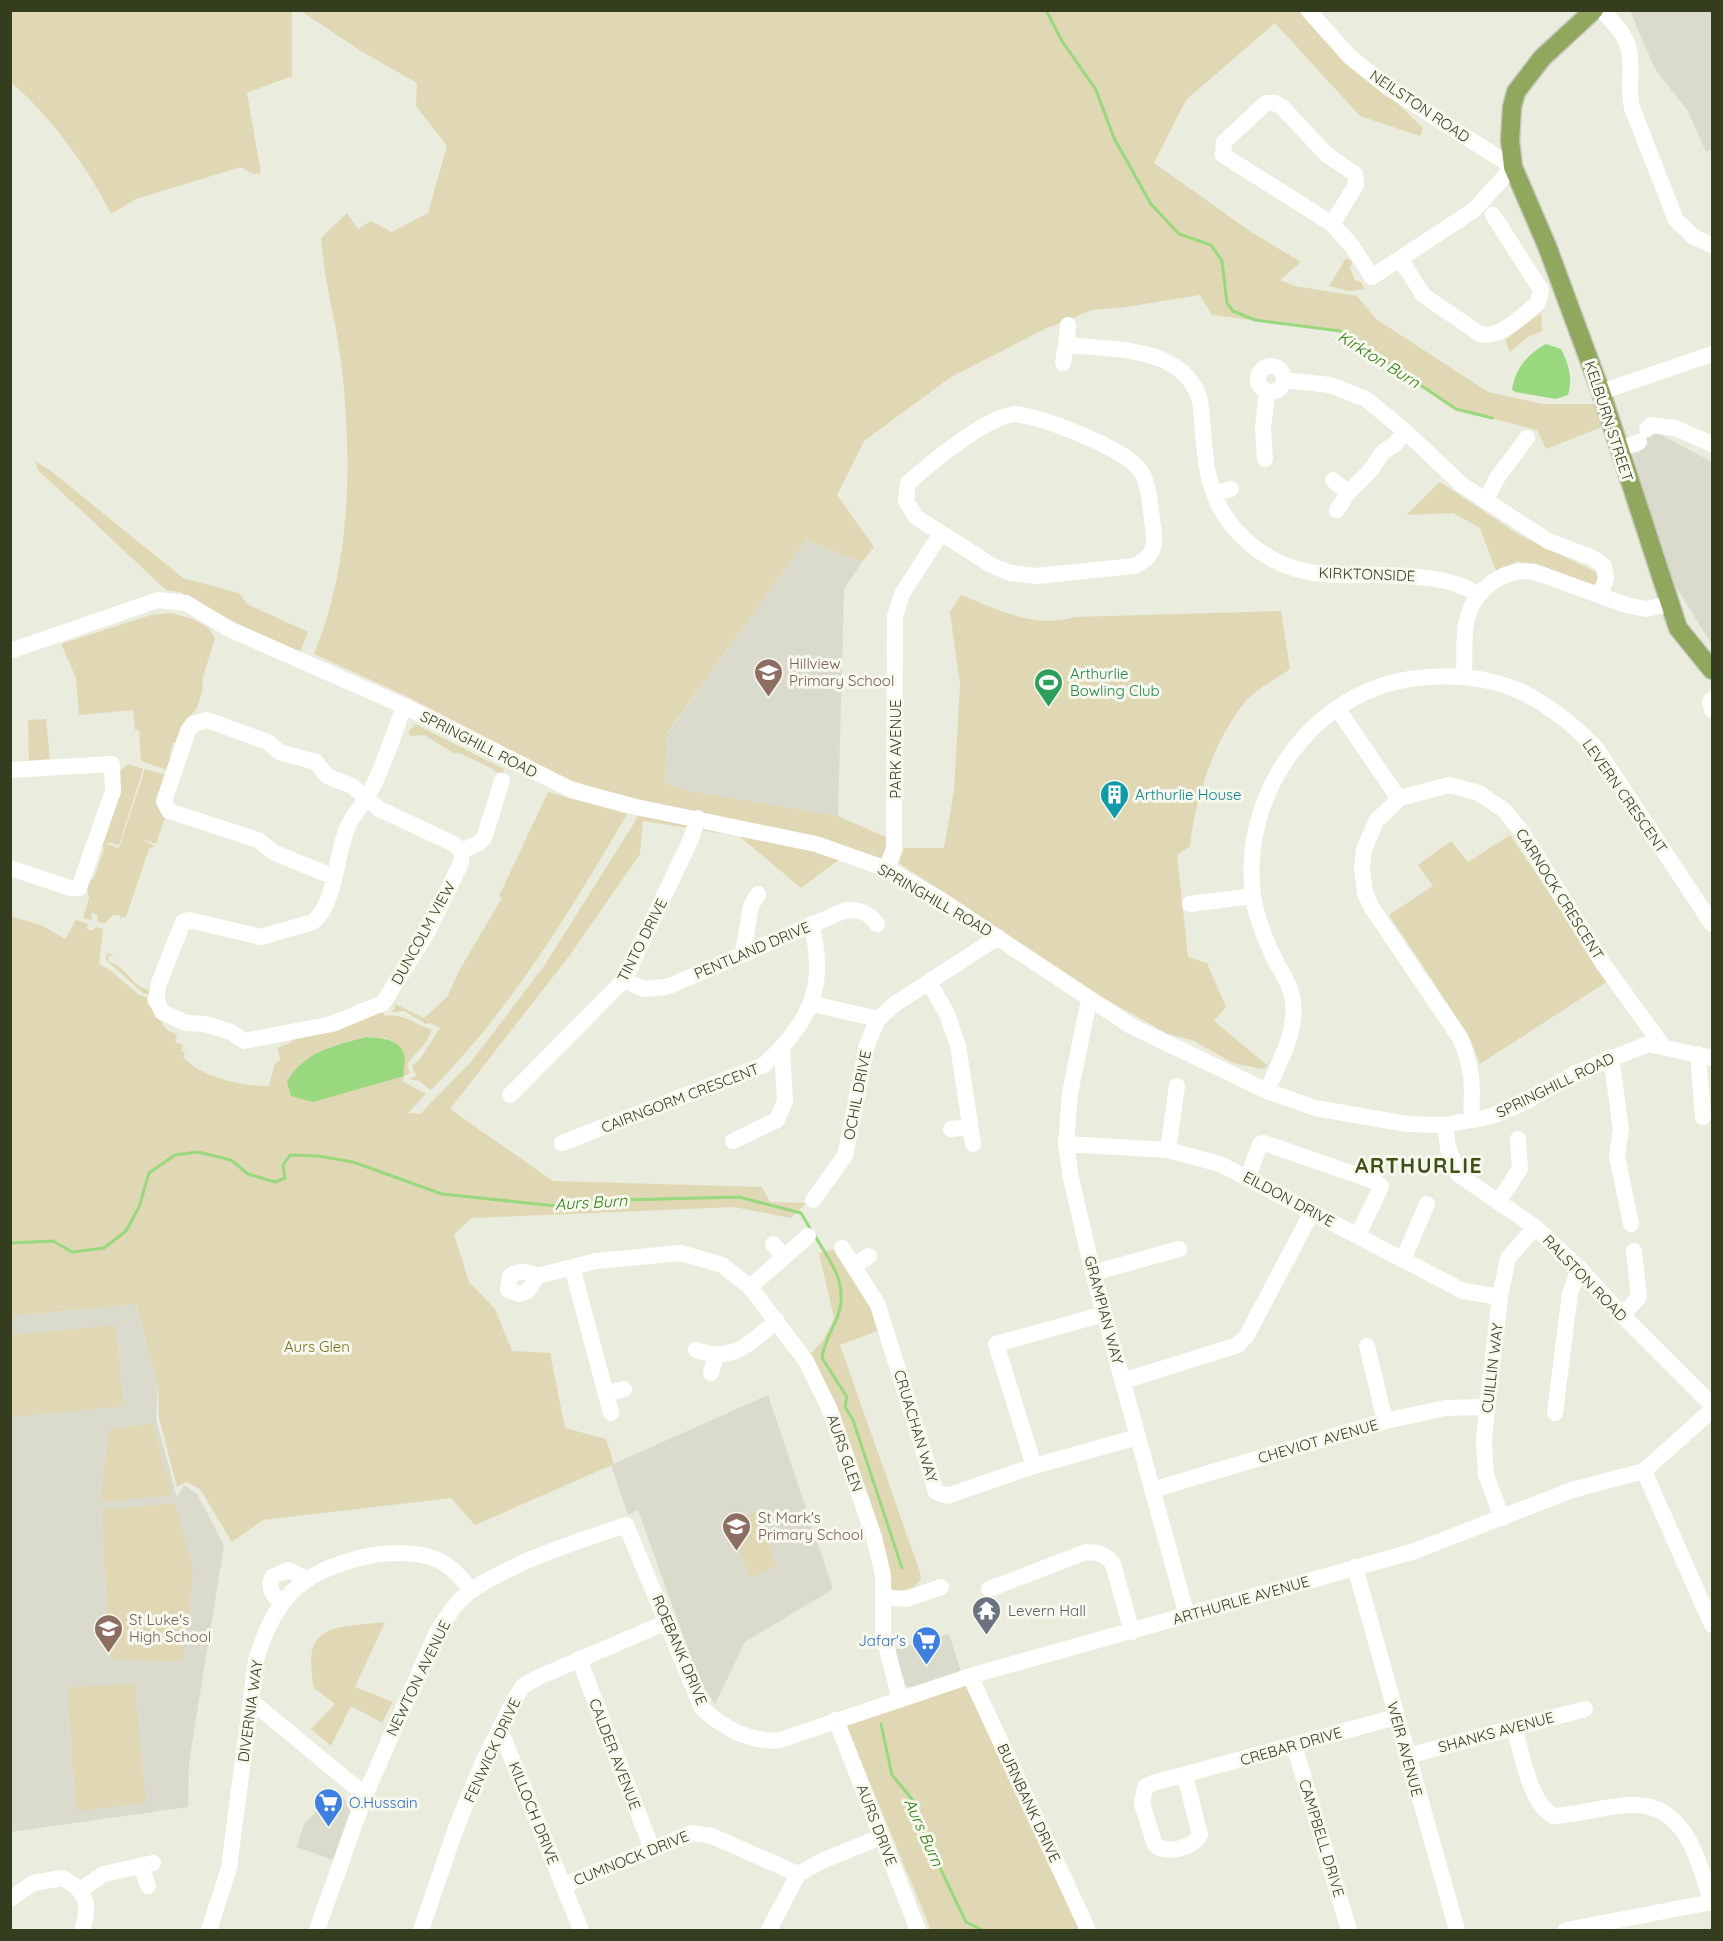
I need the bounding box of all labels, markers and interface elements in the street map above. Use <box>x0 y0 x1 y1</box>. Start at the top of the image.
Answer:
street label: NEILSTON ROAD <box>1366 66 1474 147</box>
water label: Kirkton Burn <box>1334 326 1424 392</box>
street label: KELBURN STREET <box>1581 358 1637 484</box>
street label: KIRKTONSIDE <box>1318 563 1416 585</box>
place label: Hillview Primary School <box>789 654 894 690</box>
school or university icon: Hillview Primary School <box>752 656 784 698</box>
place label: Arthurlie Bowling Club <box>1070 664 1160 700</box>
sports icon: Arthurlie Bowling Club <box>1033 666 1065 708</box>
street label: PARK AVENUE <box>886 699 905 799</box>
street label: SPRINGHILL ROAD <box>417 706 541 782</box>
street label: LEVERN CRESCENT <box>1578 735 1672 857</box>
building icon: Arthurlie House <box>1098 778 1130 820</box>
place label: Arthurlie House <box>1135 785 1242 804</box>
street label: CARNOCK CRESCENT <box>1512 825 1608 963</box>
street label: SPRINGHILL ROAD <box>874 860 996 941</box>
street label: DUNCOLM VIEW <box>387 878 459 988</box>
street label: TINTO DRIVE <box>613 895 671 985</box>
street label: PENTLAND DRIVE <box>691 917 813 983</box>
street label: SPRINGHILL ROAD <box>1493 1048 1617 1122</box>
street label: OCHIL DRIVE <box>839 1049 875 1141</box>
street label: CAIRNGORM CRESCENT <box>598 1059 762 1137</box>
district label: ARTHURLIE <box>1355 1152 1483 1178</box>
street label: EILDON DRIVE <box>1240 1167 1338 1231</box>
water label: Aurs Burn <box>554 1190 628 1214</box>
street label: RALSTON ROAD <box>1539 1231 1631 1325</box>
street label: GRAMPIAN WAY <box>1080 1254 1128 1367</box>
street label: CUILLIN WAY <box>1477 1321 1507 1414</box>
park label: Aurs Glen <box>284 1337 350 1356</box>
street label: CRUACHAN WAY <box>890 1367 942 1485</box>
street label: AURS GLEN <box>823 1412 867 1494</box>
street label: CHEVIOT AVENUE <box>1256 1415 1380 1467</box>
place label: St Mark's Primary School <box>758 1508 863 1544</box>
school or university icon: St Mark's Primary School <box>721 1510 753 1552</box>
street label: ARTHURLIE AVENUE <box>1170 1571 1312 1629</box>
street label: ROEBANK DRIVE <box>648 1592 712 1708</box>
temple icon: Levern Hall <box>971 1594 1003 1636</box>
place label: Levern Hall <box>1008 1601 1086 1620</box>
place label: St Luke's High School <box>129 1610 211 1646</box>
school or university icon: St Luke's High School <box>92 1612 124 1654</box>
street label: NEWTON AVENUE <box>382 1617 454 1739</box>
supermarket icon: Jafar's <box>911 1624 943 1666</box>
place label: Jafar's <box>858 1631 906 1650</box>
street label: DIVERNIA WAY <box>233 1658 267 1763</box>
street label: FENWICK DRIVE <box>459 1695 525 1805</box>
street label: CALDER AVENUE <box>585 1696 645 1812</box>
street label: WEIR AVENUE <box>1383 1699 1427 1799</box>
street label: SHANKS AVENUE <box>1436 1707 1556 1757</box>
street label: CREBAR DRIVE <box>1238 1722 1344 1770</box>
street label: BURNBANK DRIVE <box>993 1740 1065 1866</box>
street label: KILLOCH DRIVE <box>505 1759 563 1867</box>
street label: CAMPBELL DRIVE <box>1295 1777 1349 1899</box>
street label: AURS DRIVE <box>853 1781 901 1869</box>
supermarket icon: O.Hussain <box>312 1786 344 1828</box>
place label: O.Hussain <box>349 1793 418 1812</box>
water label: Aurs Burn <box>900 1795 948 1870</box>
street label: CUMNOCK DRIVE <box>571 1826 691 1890</box>

